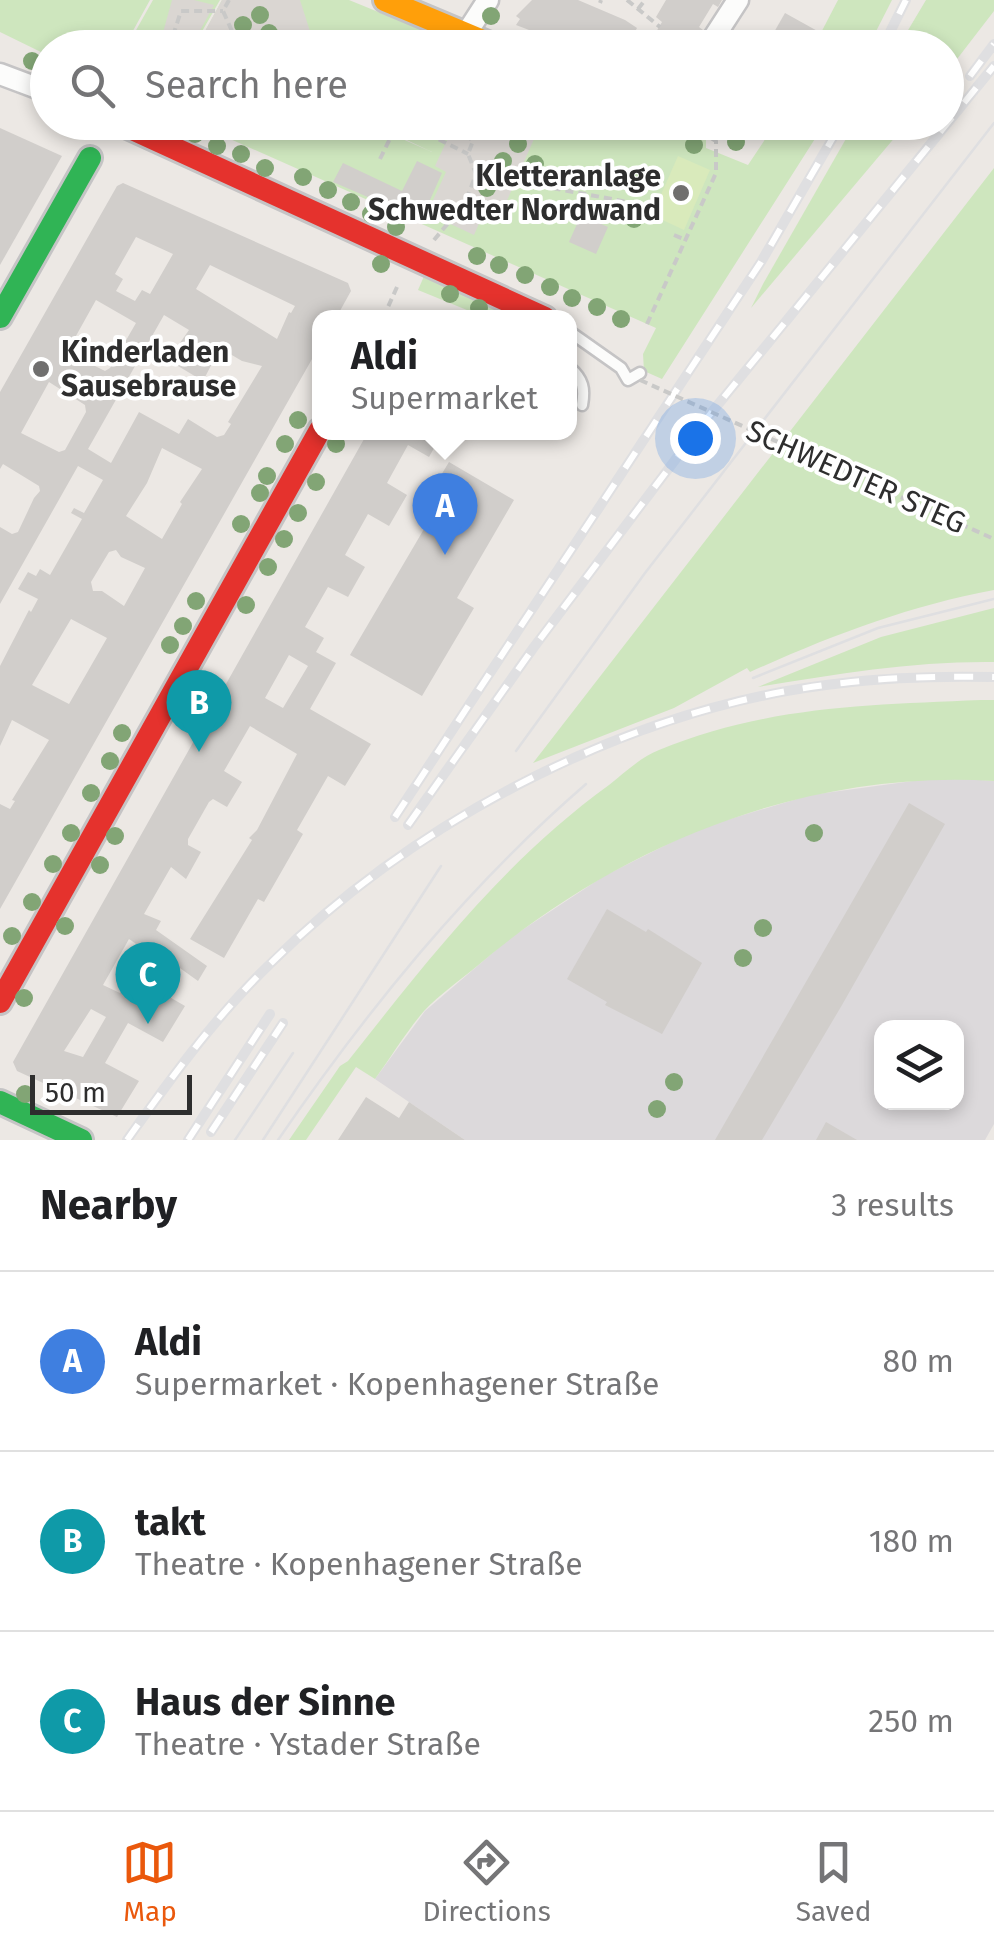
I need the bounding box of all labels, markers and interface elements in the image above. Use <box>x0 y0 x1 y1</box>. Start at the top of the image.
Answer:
search box <box>30 30 964 140</box>
icon: search <box>65 58 120 113</box>
text: Search here <box>145 62 348 108</box>
place label: Kletteranlage Schwedter Nordwand <box>368 158 661 228</box>
marker: Kletteranlage Schwedter Nordwand <box>670 182 692 204</box>
popup <box>312 310 577 440</box>
text: Aldi <box>351 333 418 379</box>
place label: Kinderladen Sausebrause <box>61 334 236 404</box>
marker: Kinderladen Sausebrause <box>30 358 52 380</box>
text: Supermarket <box>351 379 538 417</box>
your location <box>670 413 721 464</box>
street label: SCHWEDTER STEG <box>741 413 971 541</box>
pin: A <box>412 472 478 555</box>
pin: B <box>166 670 232 752</box>
pin: C <box>116 942 180 1024</box>
map controls <box>874 1020 964 1110</box>
button: layers <box>874 1020 964 1110</box>
scale bar <box>30 1070 192 1114</box>
text: 50 m <box>45 1076 106 1109</box>
text: Nearby <box>40 1180 177 1230</box>
text: 3 results <box>831 1186 954 1224</box>
text: Aldi <box>135 1319 202 1365</box>
text: A <box>63 1342 82 1380</box>
text: 80 m <box>883 1342 954 1380</box>
text: Supermarket · Kopenhagener Straße <box>135 1365 660 1403</box>
text: takt <box>135 1499 206 1545</box>
text: B <box>63 1522 82 1560</box>
text: 180 m <box>869 1522 954 1560</box>
text: Theatre · Kopenhagener Straße <box>135 1545 583 1583</box>
text: Haus der Sinne <box>135 1679 396 1725</box>
text: C <box>63 1702 82 1740</box>
text: 250 m <box>868 1702 954 1740</box>
text: Theatre · Ystader Straße <box>135 1725 481 1763</box>
tab: Map <box>122 1835 177 1928</box>
tab: Directions <box>422 1835 551 1928</box>
tab: Saved <box>796 1835 872 1928</box>

